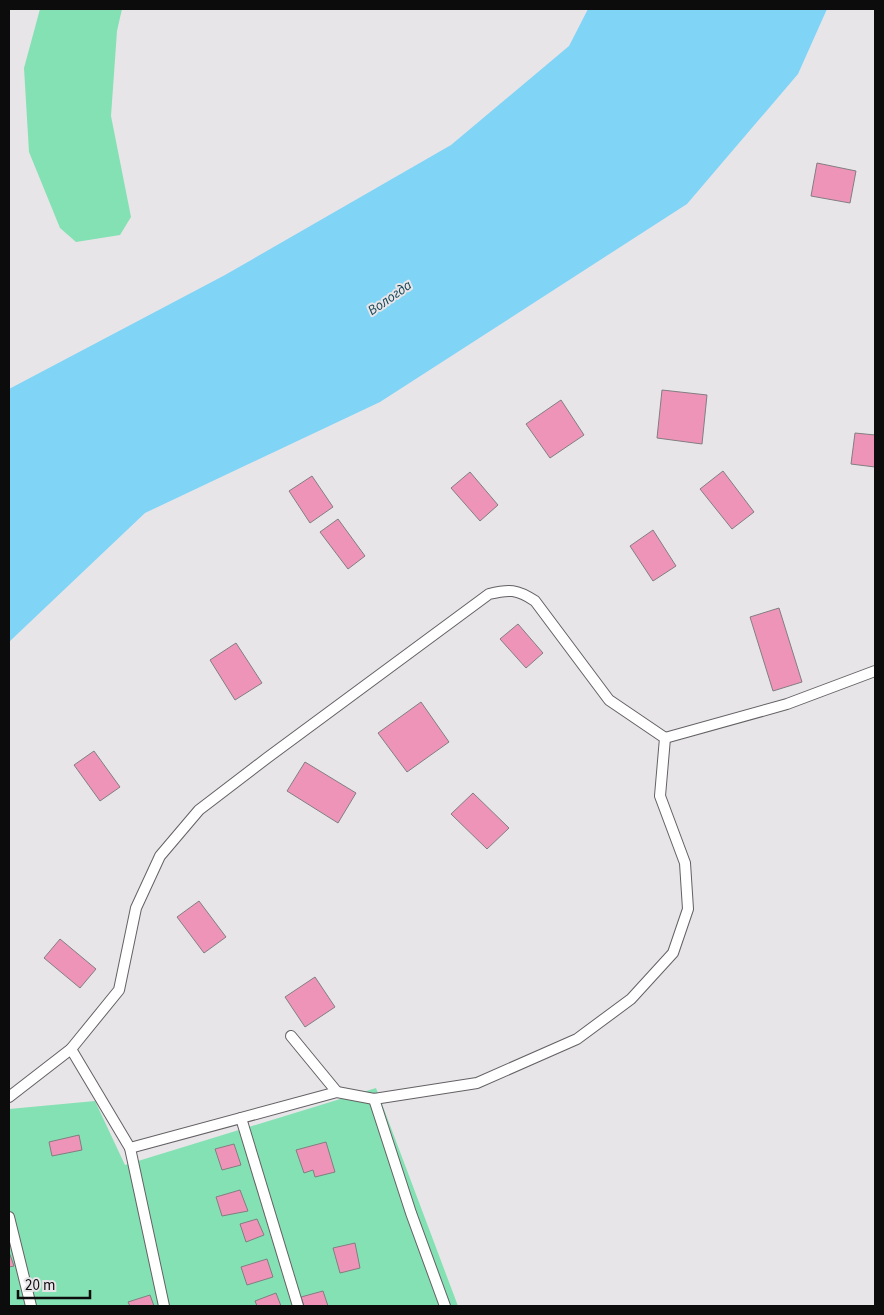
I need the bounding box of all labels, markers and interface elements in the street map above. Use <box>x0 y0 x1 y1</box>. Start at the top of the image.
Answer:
water label: Вологда <box>364 275 417 321</box>
scale bar <box>18 1268 90 1300</box>
text: 20 m <box>25 1275 55 1296</box>

